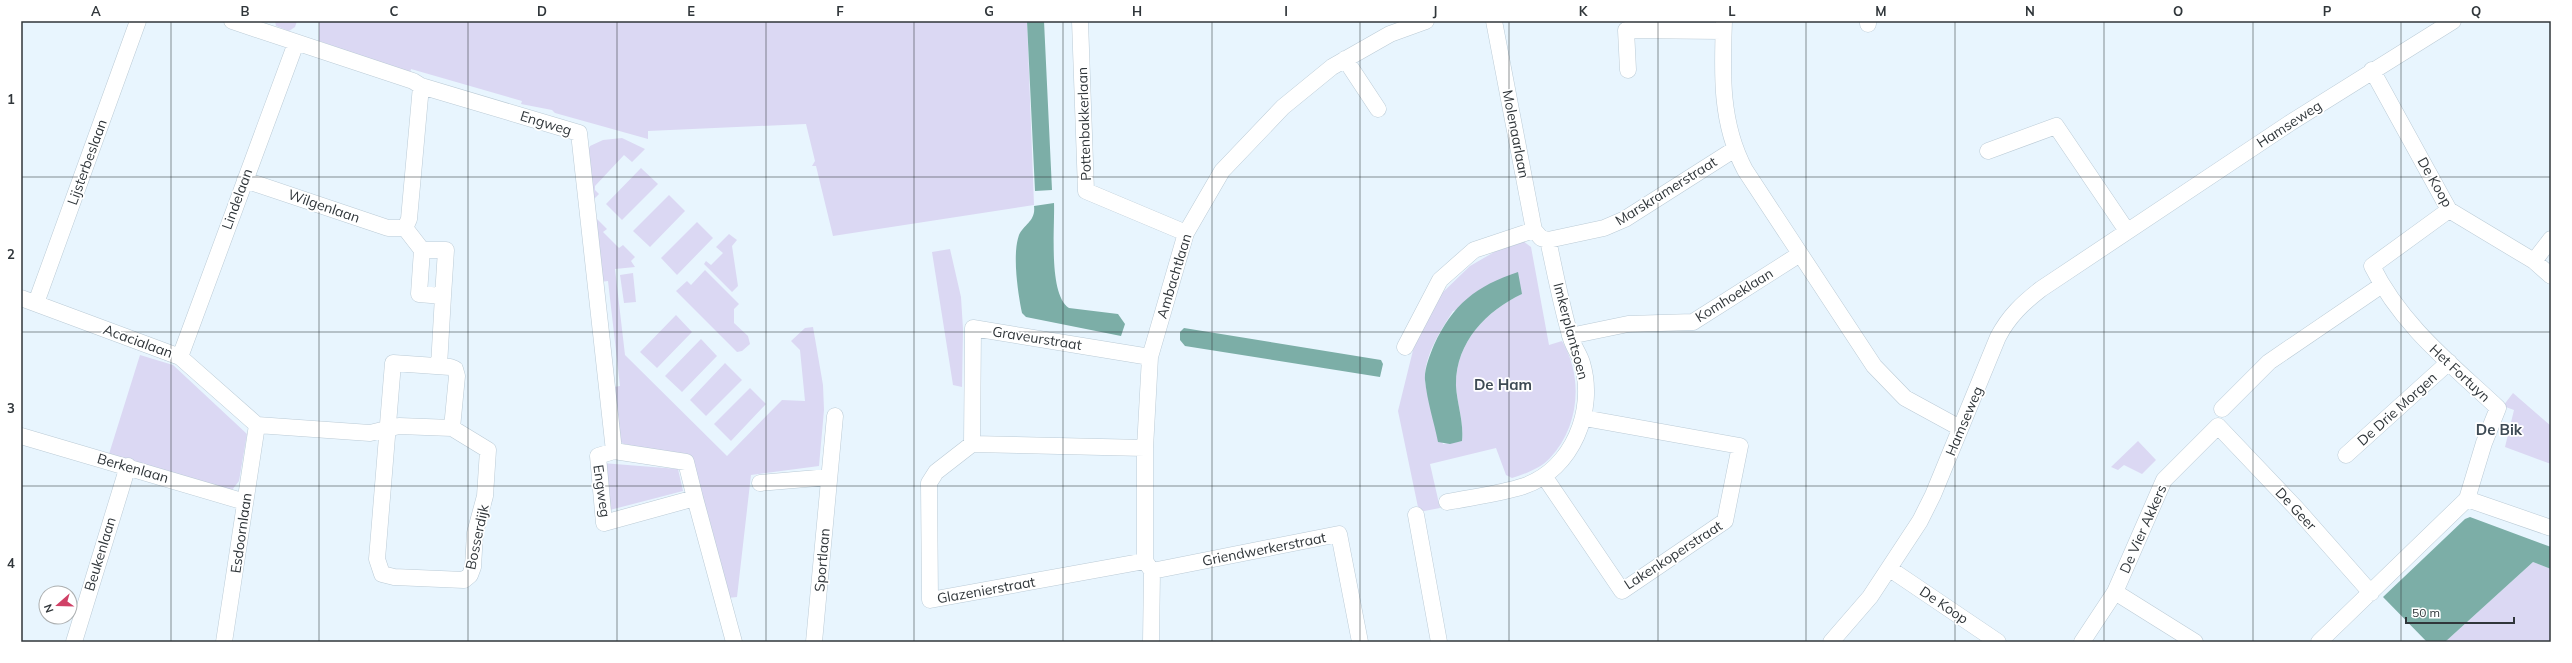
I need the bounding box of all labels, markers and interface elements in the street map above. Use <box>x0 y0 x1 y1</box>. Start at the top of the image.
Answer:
text: A <box>91 3 101 19</box>
text: B <box>241 3 250 19</box>
text: C <box>390 3 399 19</box>
text: D <box>537 3 547 19</box>
text: E <box>687 3 695 19</box>
text: F <box>836 3 844 19</box>
text: G <box>984 3 994 19</box>
text: H <box>1132 3 1142 19</box>
text: I <box>1284 3 1288 19</box>
text: J <box>1433 3 1437 19</box>
text: K <box>1579 3 1589 19</box>
text: L <box>1728 3 1736 19</box>
text: M <box>1875 3 1887 19</box>
text: N <box>2025 3 2035 19</box>
text: O <box>2173 3 2183 19</box>
text: P <box>2323 3 2332 19</box>
text: Q <box>2471 3 2481 19</box>
street label: Pottenbakkerlaan <box>1073 67 1095 181</box>
street label: Molenaarlaan <box>1499 88 1533 180</box>
text: 1 <box>7 91 15 107</box>
street label: Hamseweg <box>2253 96 2325 152</box>
street label: Engweg <box>518 107 574 139</box>
street label: Lijsterbeslaan <box>63 117 111 207</box>
street label: Marskramerstraat <box>1612 152 1720 229</box>
street label: De Koop <box>2413 154 2457 210</box>
street label: Lindelaan <box>218 166 256 232</box>
street label: Wilgenlaan <box>286 185 362 227</box>
street label: Ambachtlaan <box>1153 231 1195 321</box>
text: 2 <box>7 246 15 262</box>
street label: Komhoeklaan <box>1692 264 1776 326</box>
street label: Imkerplantsoen <box>1549 281 1593 381</box>
street label: Acacialaan <box>101 320 175 362</box>
street label: Graveurstraat <box>991 322 1083 354</box>
street label: Het Fortuyn <box>2426 340 2494 406</box>
street label: De Drie Morgen <box>2353 368 2441 450</box>
district label: De Ham <box>1474 375 1532 394</box>
street label: Hamseweg <box>1941 383 1987 459</box>
text: 3 <box>7 400 15 416</box>
district label: De Bik <box>2476 420 2523 439</box>
street label: Berkenlaan <box>95 449 171 487</box>
street label: Engweg <box>589 464 615 518</box>
street label: De Vier Akkers <box>2115 482 2171 576</box>
street label: De Geer <box>2272 484 2321 535</box>
street label: Esdoornlaan <box>226 492 256 574</box>
street label: Bosserdijk <box>461 502 493 571</box>
street label: Beukenlaan <box>80 515 120 593</box>
street label: Lakenkoperstraat <box>1621 517 1726 593</box>
street label: Sportlaan <box>810 527 834 593</box>
street label: Griendwerkerstraat <box>1201 528 1328 570</box>
text: 4 <box>7 555 15 571</box>
street label: Glazenierstraat <box>936 572 1037 607</box>
street label: De Koop <box>1916 582 1972 628</box>
north arrow <box>38 585 78 625</box>
scale bar <box>2406 599 2514 625</box>
text: N <box>41 602 57 615</box>
text: 50 m <box>2412 605 2440 620</box>

